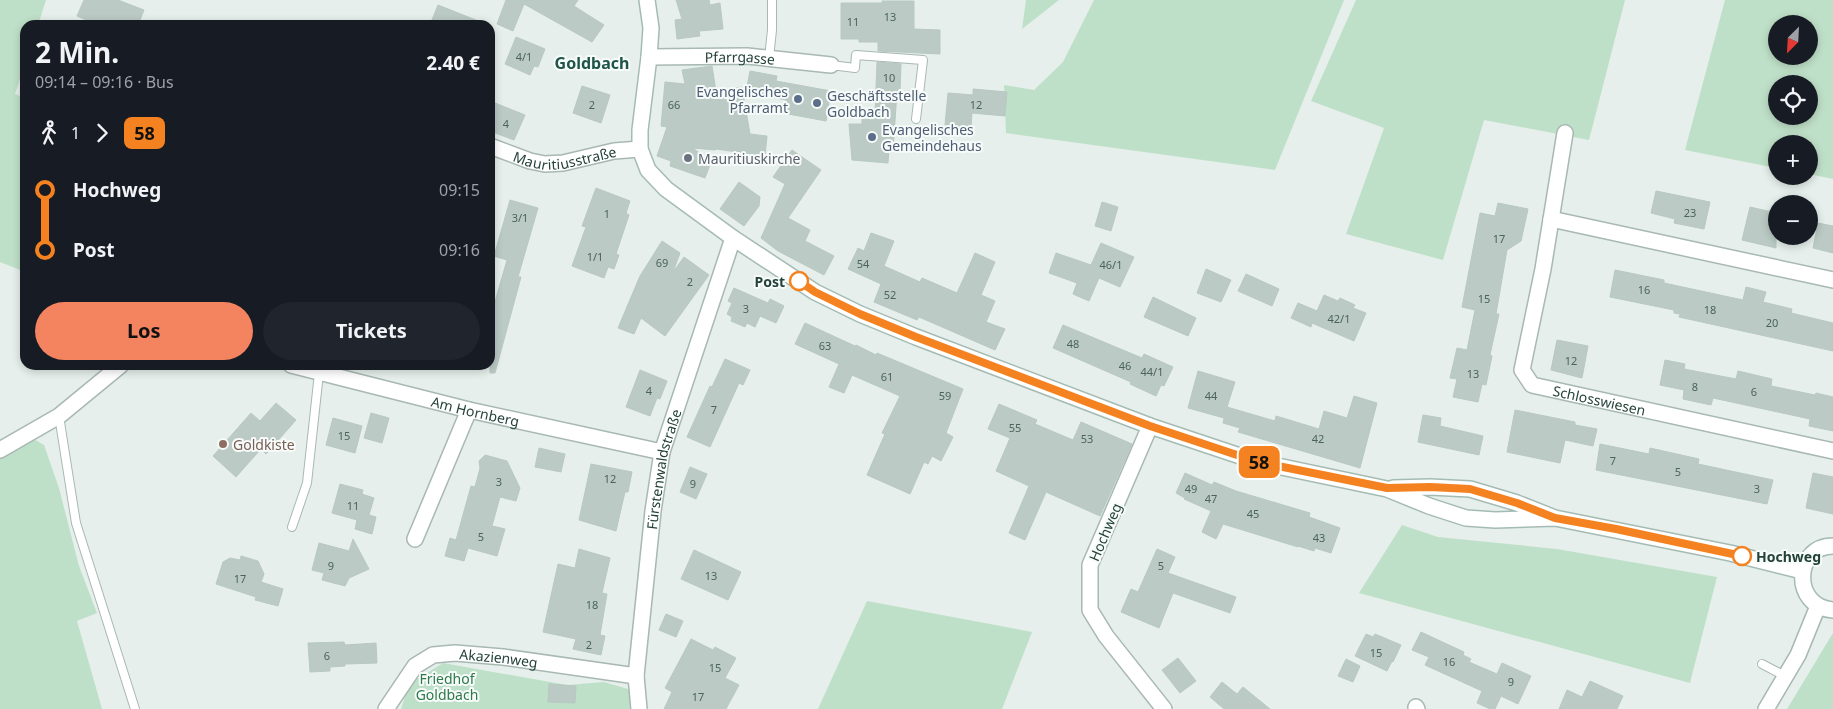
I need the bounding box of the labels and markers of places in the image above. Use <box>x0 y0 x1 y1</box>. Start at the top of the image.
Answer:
place label: Evangelisches Pfarramt <box>696 82 788 117</box>
place label: Geschäftsstelle Goldbach <box>827 86 926 121</box>
marker: Evangelisches Pfarramt <box>792 93 804 105</box>
marker: Geschäftsstelle Goldbach <box>811 97 823 109</box>
place label: Evangelisches Gemeindehaus <box>882 120 982 155</box>
marker: Evangelisches Gemeindehaus <box>866 131 878 143</box>
place label: Mauritiuskirche <box>698 149 801 168</box>
marker: Mauritiuskirche <box>682 152 694 164</box>
marker: Post <box>789 271 809 291</box>
place label: Post <box>754 272 785 291</box>
place label: Goldkiste <box>233 435 295 454</box>
marker: Goldkiste <box>217 438 229 450</box>
marker: Hochweg <box>1732 546 1752 566</box>
place label: Hochweg <box>1756 547 1821 566</box>

